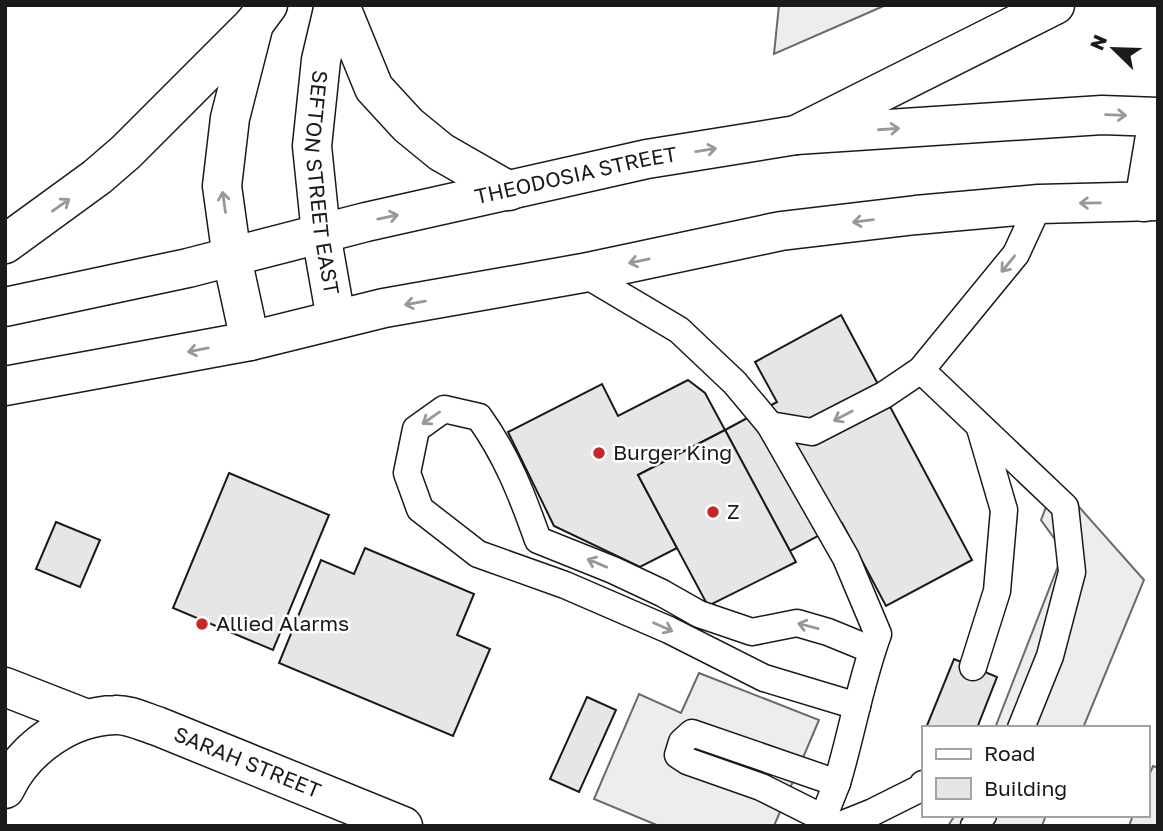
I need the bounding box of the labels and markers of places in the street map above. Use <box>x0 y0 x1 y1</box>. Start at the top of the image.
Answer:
place label: Burger King <box>613 439 732 465</box>
marker: Burger King <box>591 445 607 461</box>
place label: Z <box>727 498 740 524</box>
marker: Z <box>705 504 721 520</box>
place label: Allied Alarms <box>216 610 349 636</box>
marker: Allied Alarms <box>194 616 210 632</box>

